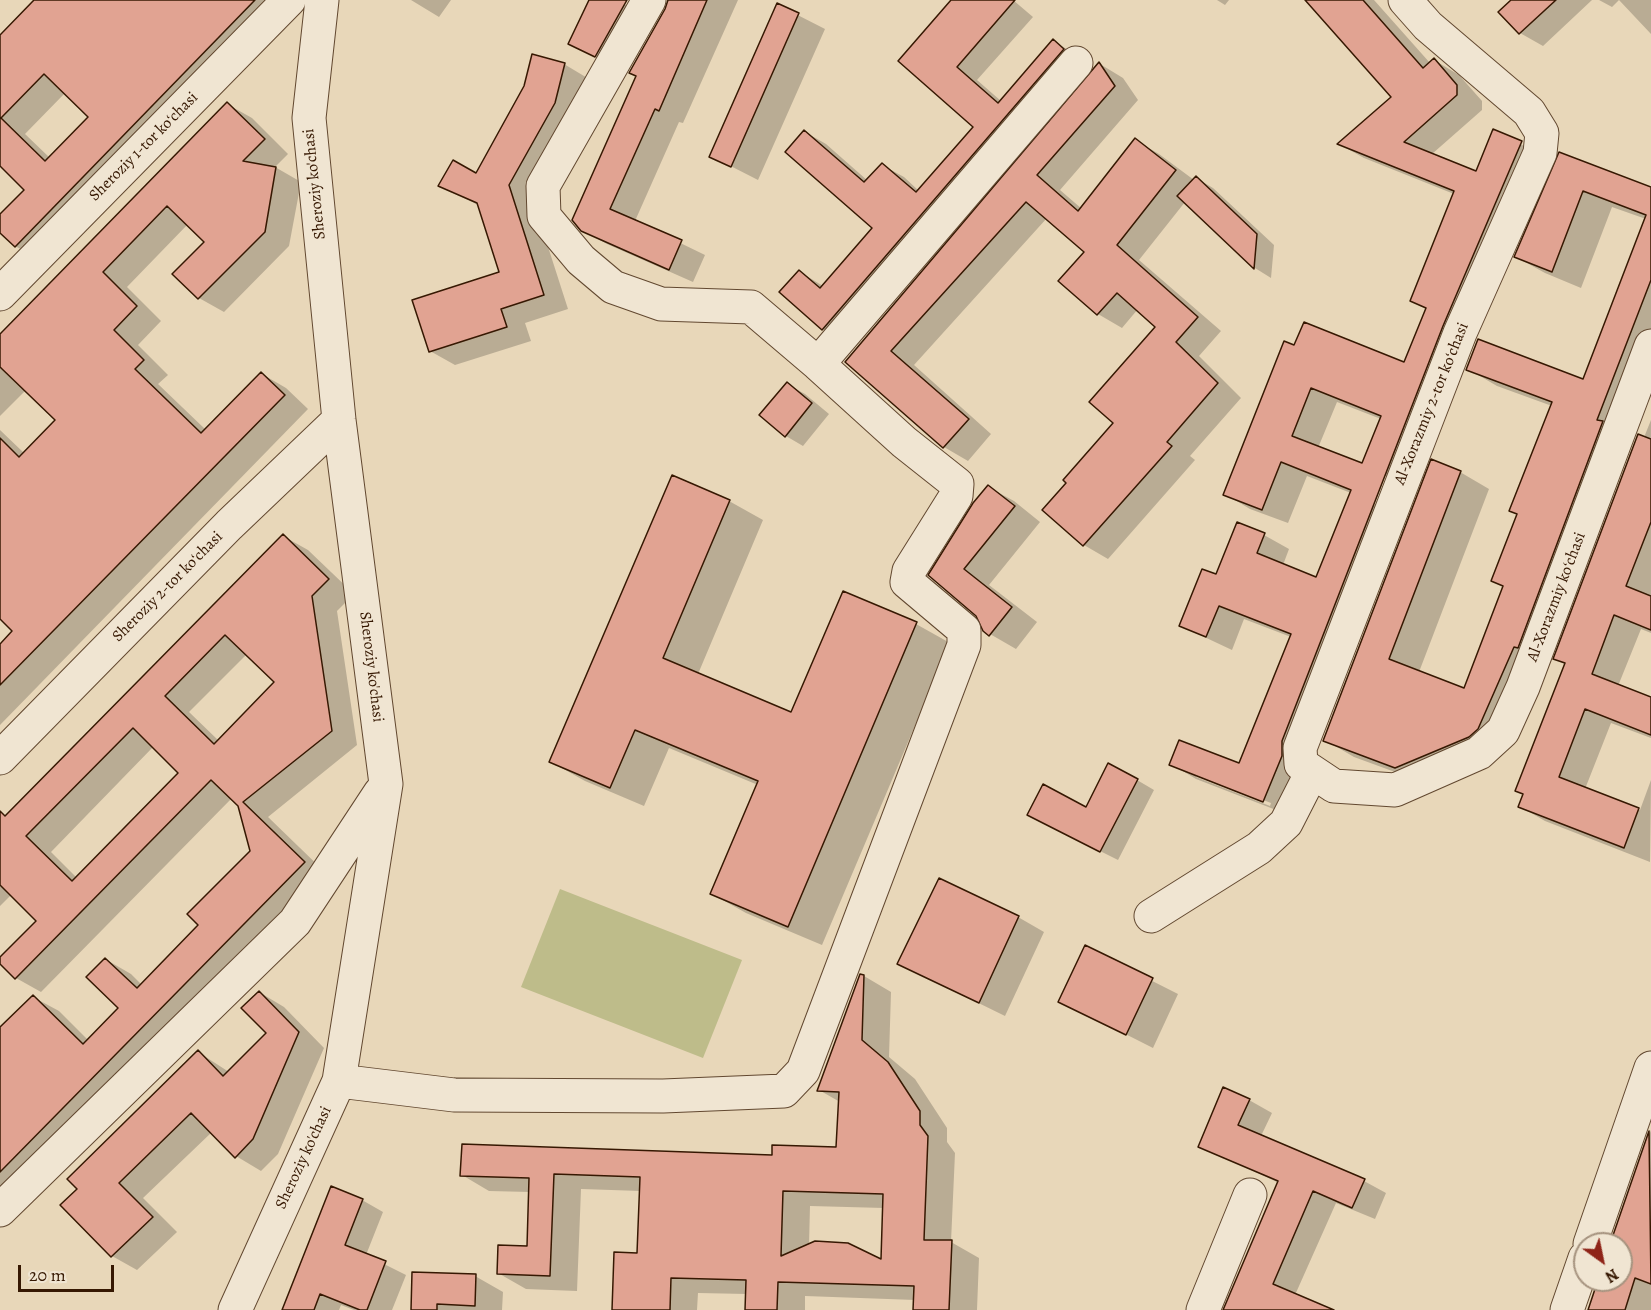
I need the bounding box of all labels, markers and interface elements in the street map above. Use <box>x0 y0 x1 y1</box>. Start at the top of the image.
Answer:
street label: Sheroziy 1-tor koʻchasi <box>85 88 203 206</box>
street label: Sheroziy ko'chasi <box>300 128 330 240</box>
street label: Al-Xorazmiy 2-tor koʻchasi <box>1391 320 1473 488</box>
street label: Sheroziy 2-tor koʻchasi <box>109 528 227 646</box>
street label: Al-Xorazmiy koʻchasi <box>1523 530 1591 664</box>
street label: Sheroziy ko'chasi <box>355 611 387 723</box>
street label: Sheroziy ko'chasi <box>272 1103 336 1213</box>
north arrow <box>1573 1232 1633 1292</box>
scale bar <box>21 1253 117 1291</box>
text: 20 m <box>29 1263 66 1287</box>
text: N <box>1601 1263 1623 1288</box>

